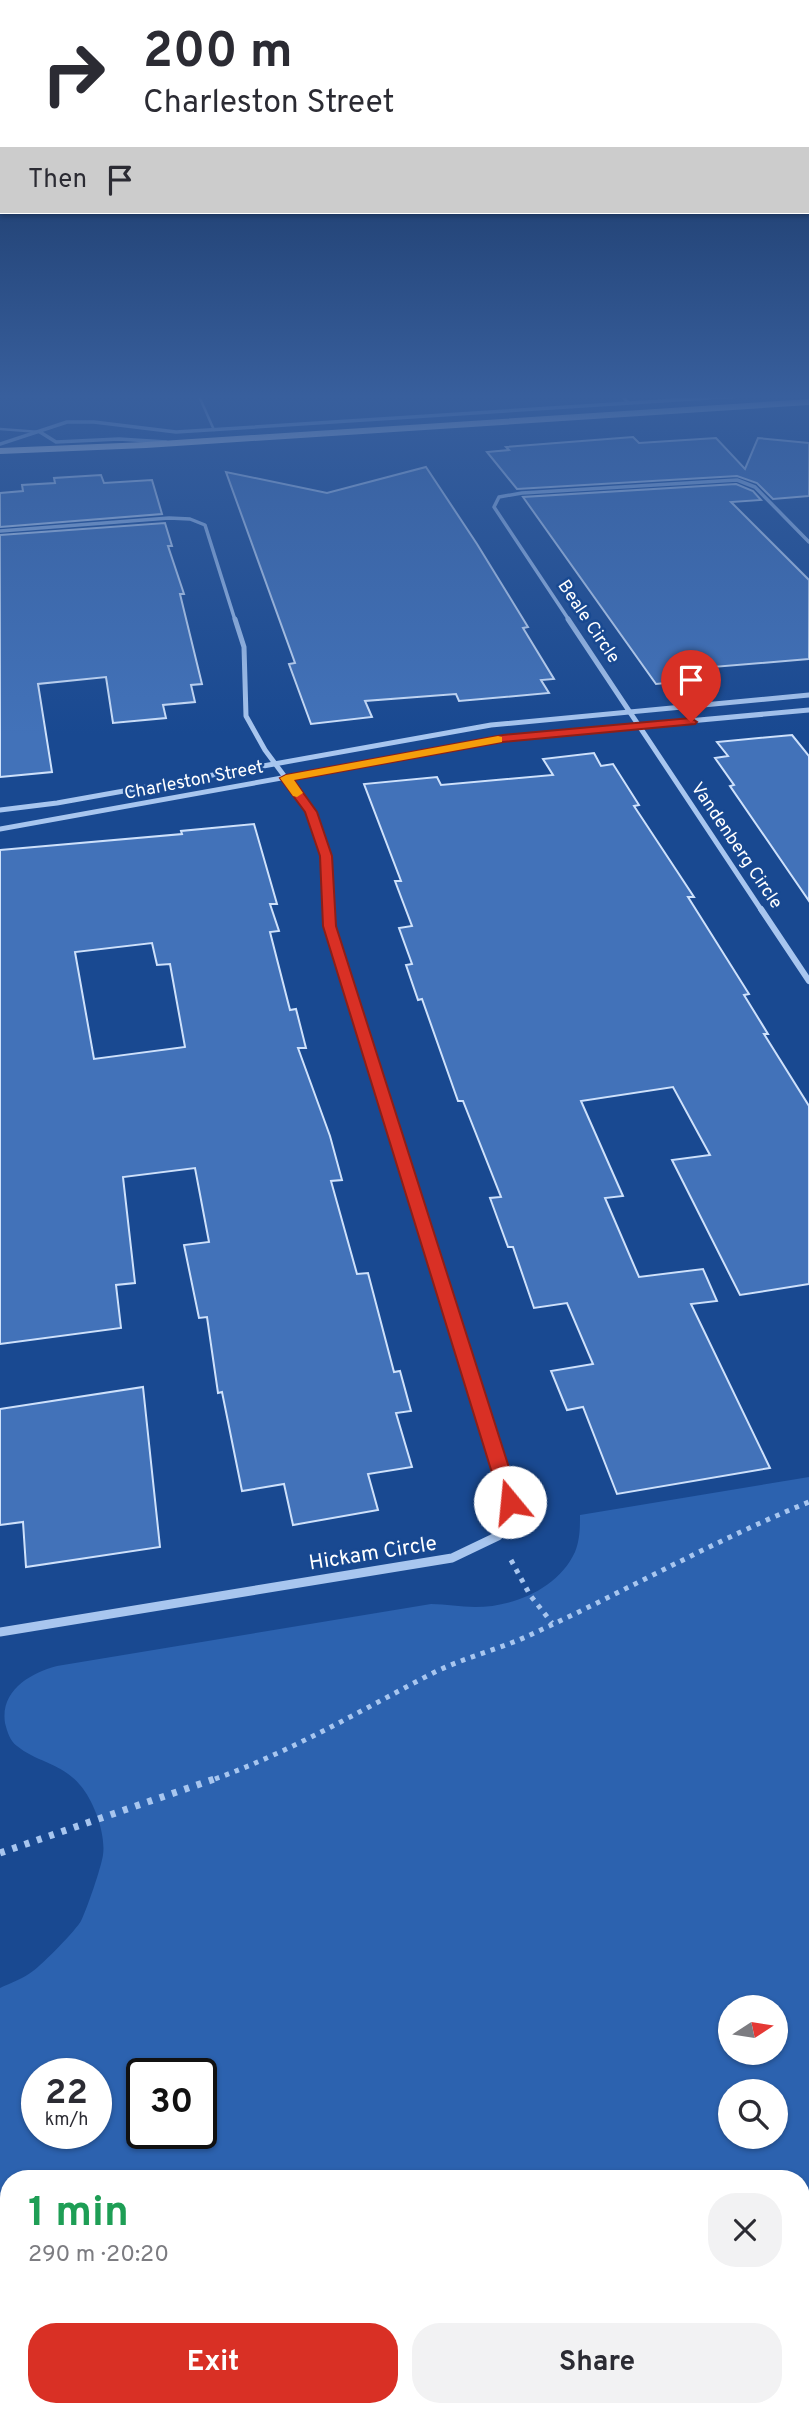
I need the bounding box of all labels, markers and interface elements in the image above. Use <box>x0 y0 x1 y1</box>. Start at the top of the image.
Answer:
text: 200 m <box>143 23 293 85</box>
icon: right <box>28 28 119 119</box>
text: Charleston Street <box>143 84 395 124</box>
icon: arrive <box>101 161 139 199</box>
text: Then <box>28 164 87 197</box>
street label: Beale Circle <box>552 576 624 668</box>
pin <box>661 650 721 722</box>
icon: arrive <box>672 661 710 699</box>
street label: Charleston Street <box>122 756 266 806</box>
street label: Vandenberg Circle <box>685 778 787 914</box>
position arrow <box>473 1465 547 1539</box>
street label: Hickam Circle <box>307 1531 439 1577</box>
north arrow <box>718 1995 788 2065</box>
map controls <box>718 1995 788 2149</box>
speed limit sign: 30 <box>126 2058 217 2149</box>
text: 22 <box>45 2072 88 2116</box>
button: search <box>718 2079 788 2149</box>
text: km/h <box>45 2109 88 2132</box>
text: 1 min <box>28 2188 129 2241</box>
button: close <box>708 2193 782 2267</box>
text: 290 m · 20:20 <box>28 2241 169 2270</box>
button: Exit <box>28 2323 398 2403</box>
button: Share <box>412 2323 782 2403</box>

